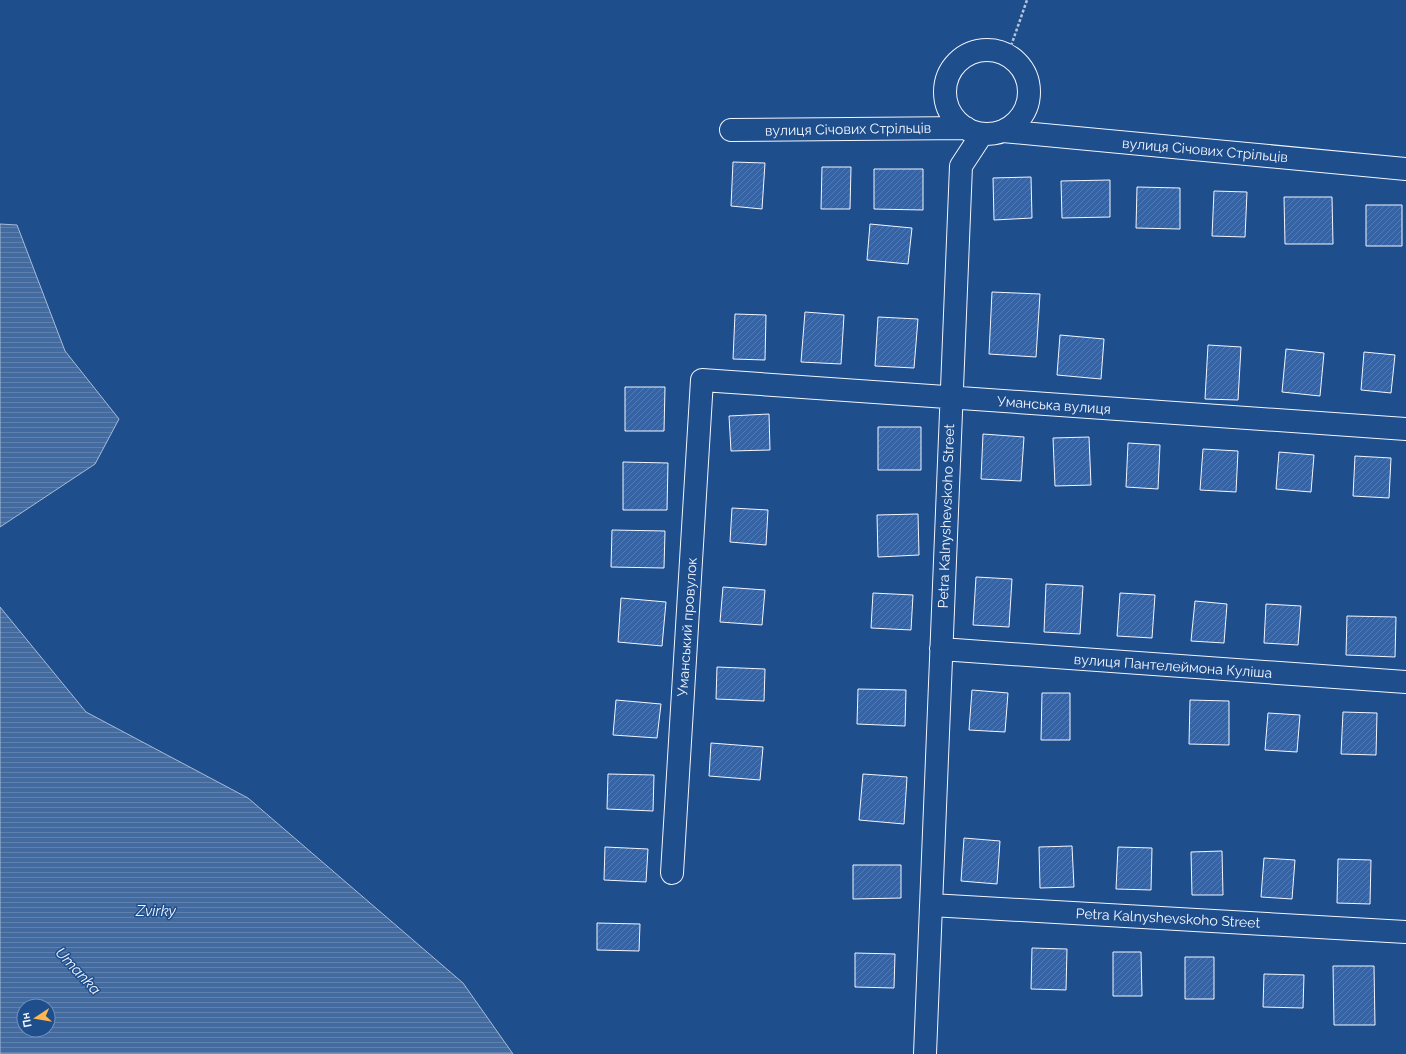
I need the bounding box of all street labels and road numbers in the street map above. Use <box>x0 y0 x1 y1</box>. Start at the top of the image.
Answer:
street label: вулиця Січових Стрільців <box>765 120 931 138</box>
street label: вулиця Січових Стрільців <box>1121 135 1289 165</box>
street label: Уманська вулиця <box>997 393 1111 417</box>
street label: Petra Kalnyshevskoho Street <box>935 423 957 609</box>
street label: Уманський провулок <box>674 557 700 697</box>
street label: вулиця Пантелеймона Куліша <box>1073 651 1273 681</box>
street label: Petra Kalnyshevskoho Street <box>1075 905 1261 931</box>

